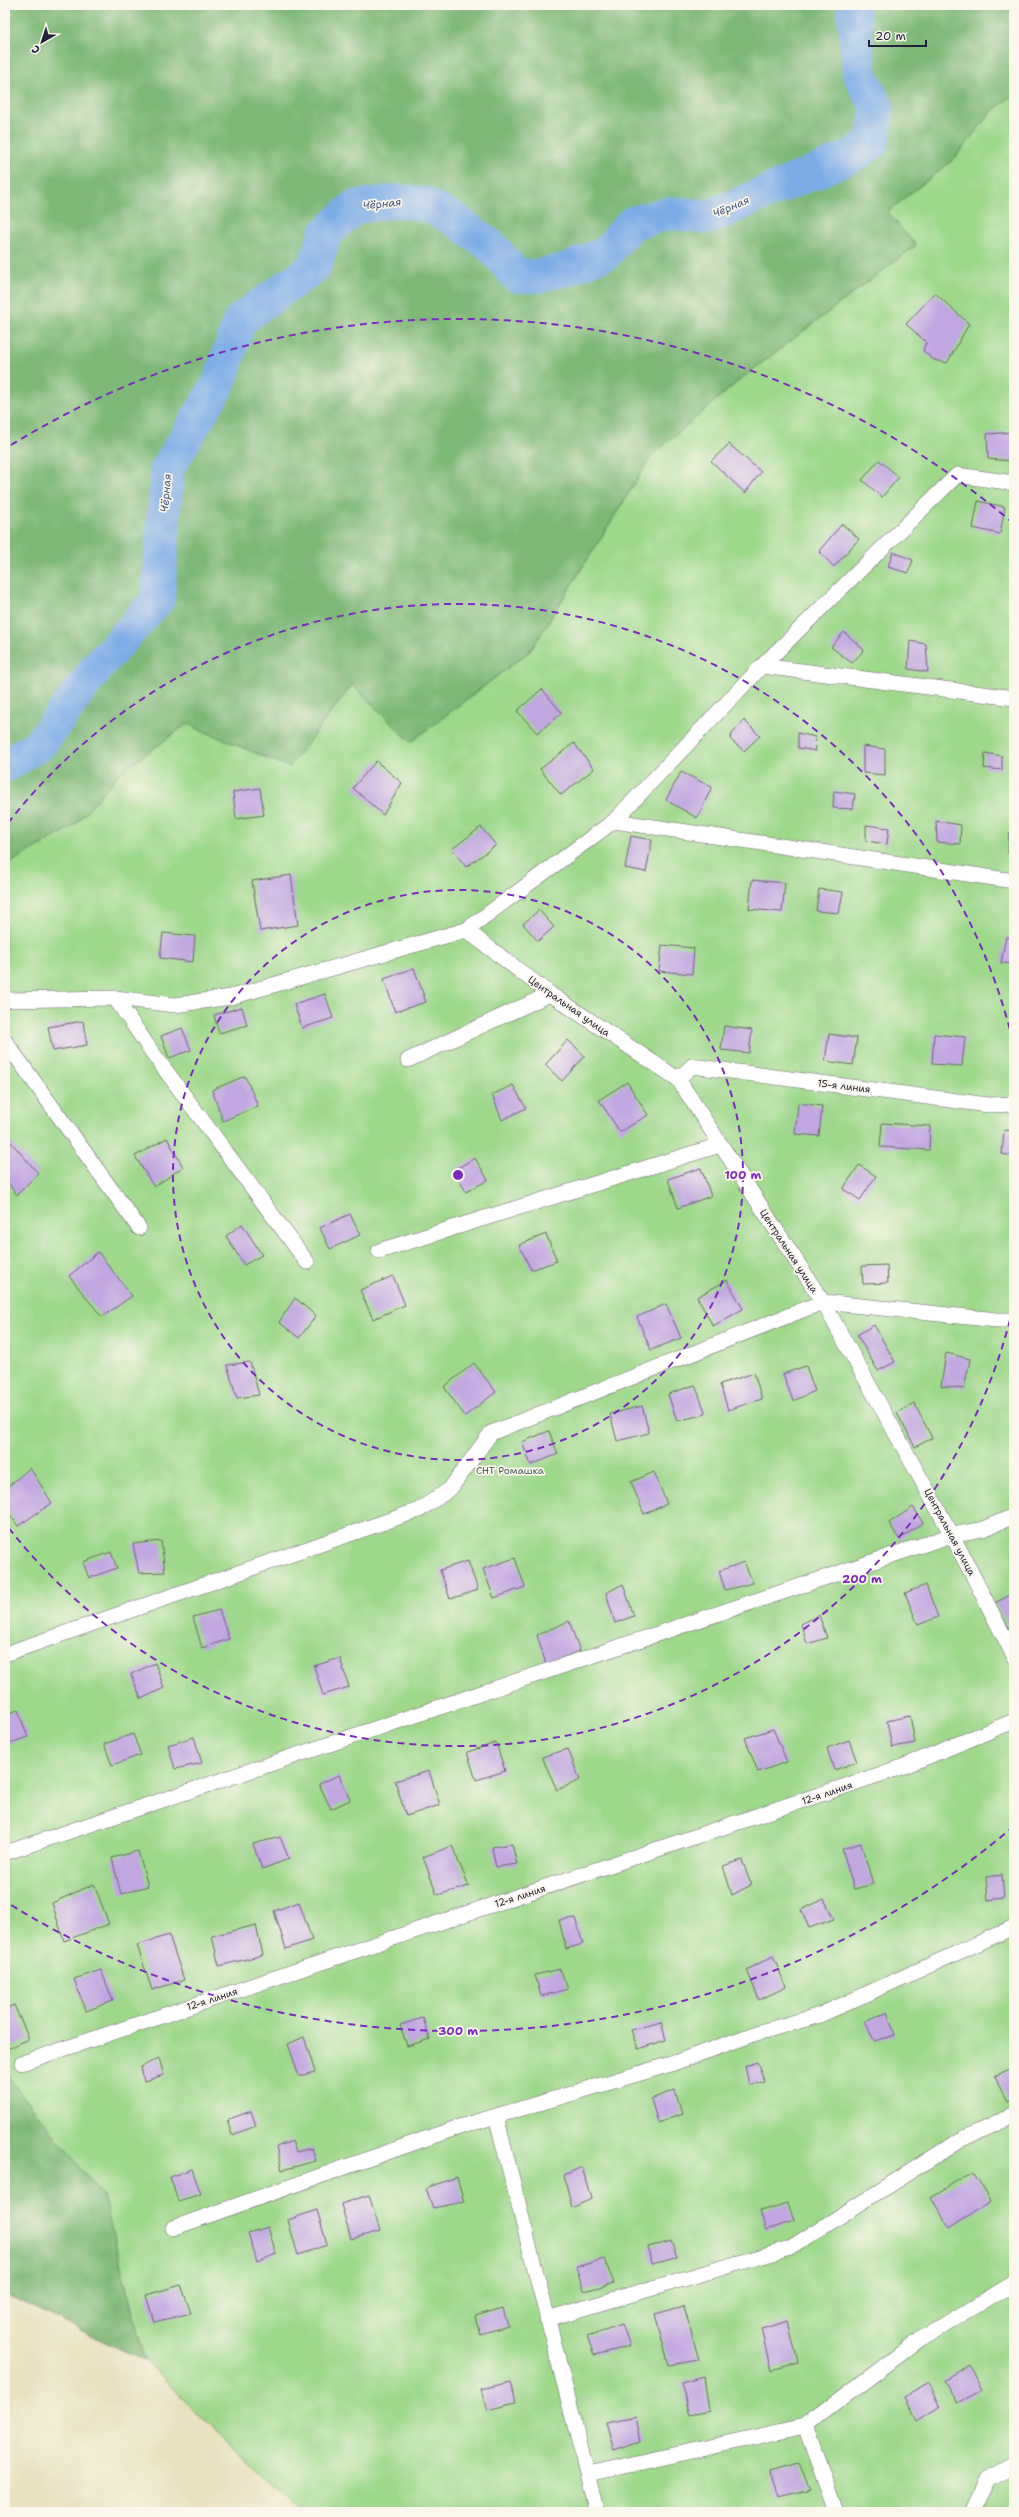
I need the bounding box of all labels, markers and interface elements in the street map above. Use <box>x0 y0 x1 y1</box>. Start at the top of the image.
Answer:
north arrow <box>22 22 62 62</box>
scale bar <box>869 22 926 48</box>
text: 20 m <box>875 28 906 44</box>
text: С <box>28 41 43 57</box>
water label: Чёрная <box>710 193 752 221</box>
water label: Чёрная <box>362 195 402 213</box>
water label: Чёрная <box>157 473 175 513</box>
street label: Центральная улица <box>525 973 613 1040</box>
street label: 15-я линия <box>817 1076 871 1096</box>
text: 100 m <box>725 1167 762 1183</box>
centre of rings <box>451 1168 465 1182</box>
street label: Центральная улица <box>757 1207 821 1296</box>
park label: СНТ Ромашка <box>476 1464 545 1477</box>
street label: Центральная улица <box>921 1486 979 1579</box>
text: 200 m <box>842 1571 882 1587</box>
street label: 12-я линия <box>800 1778 854 1808</box>
street label: 12-я линия <box>493 1882 547 1910</box>
street label: 12-я линия <box>185 1985 239 2013</box>
text: 300 m <box>438 2023 478 2039</box>

